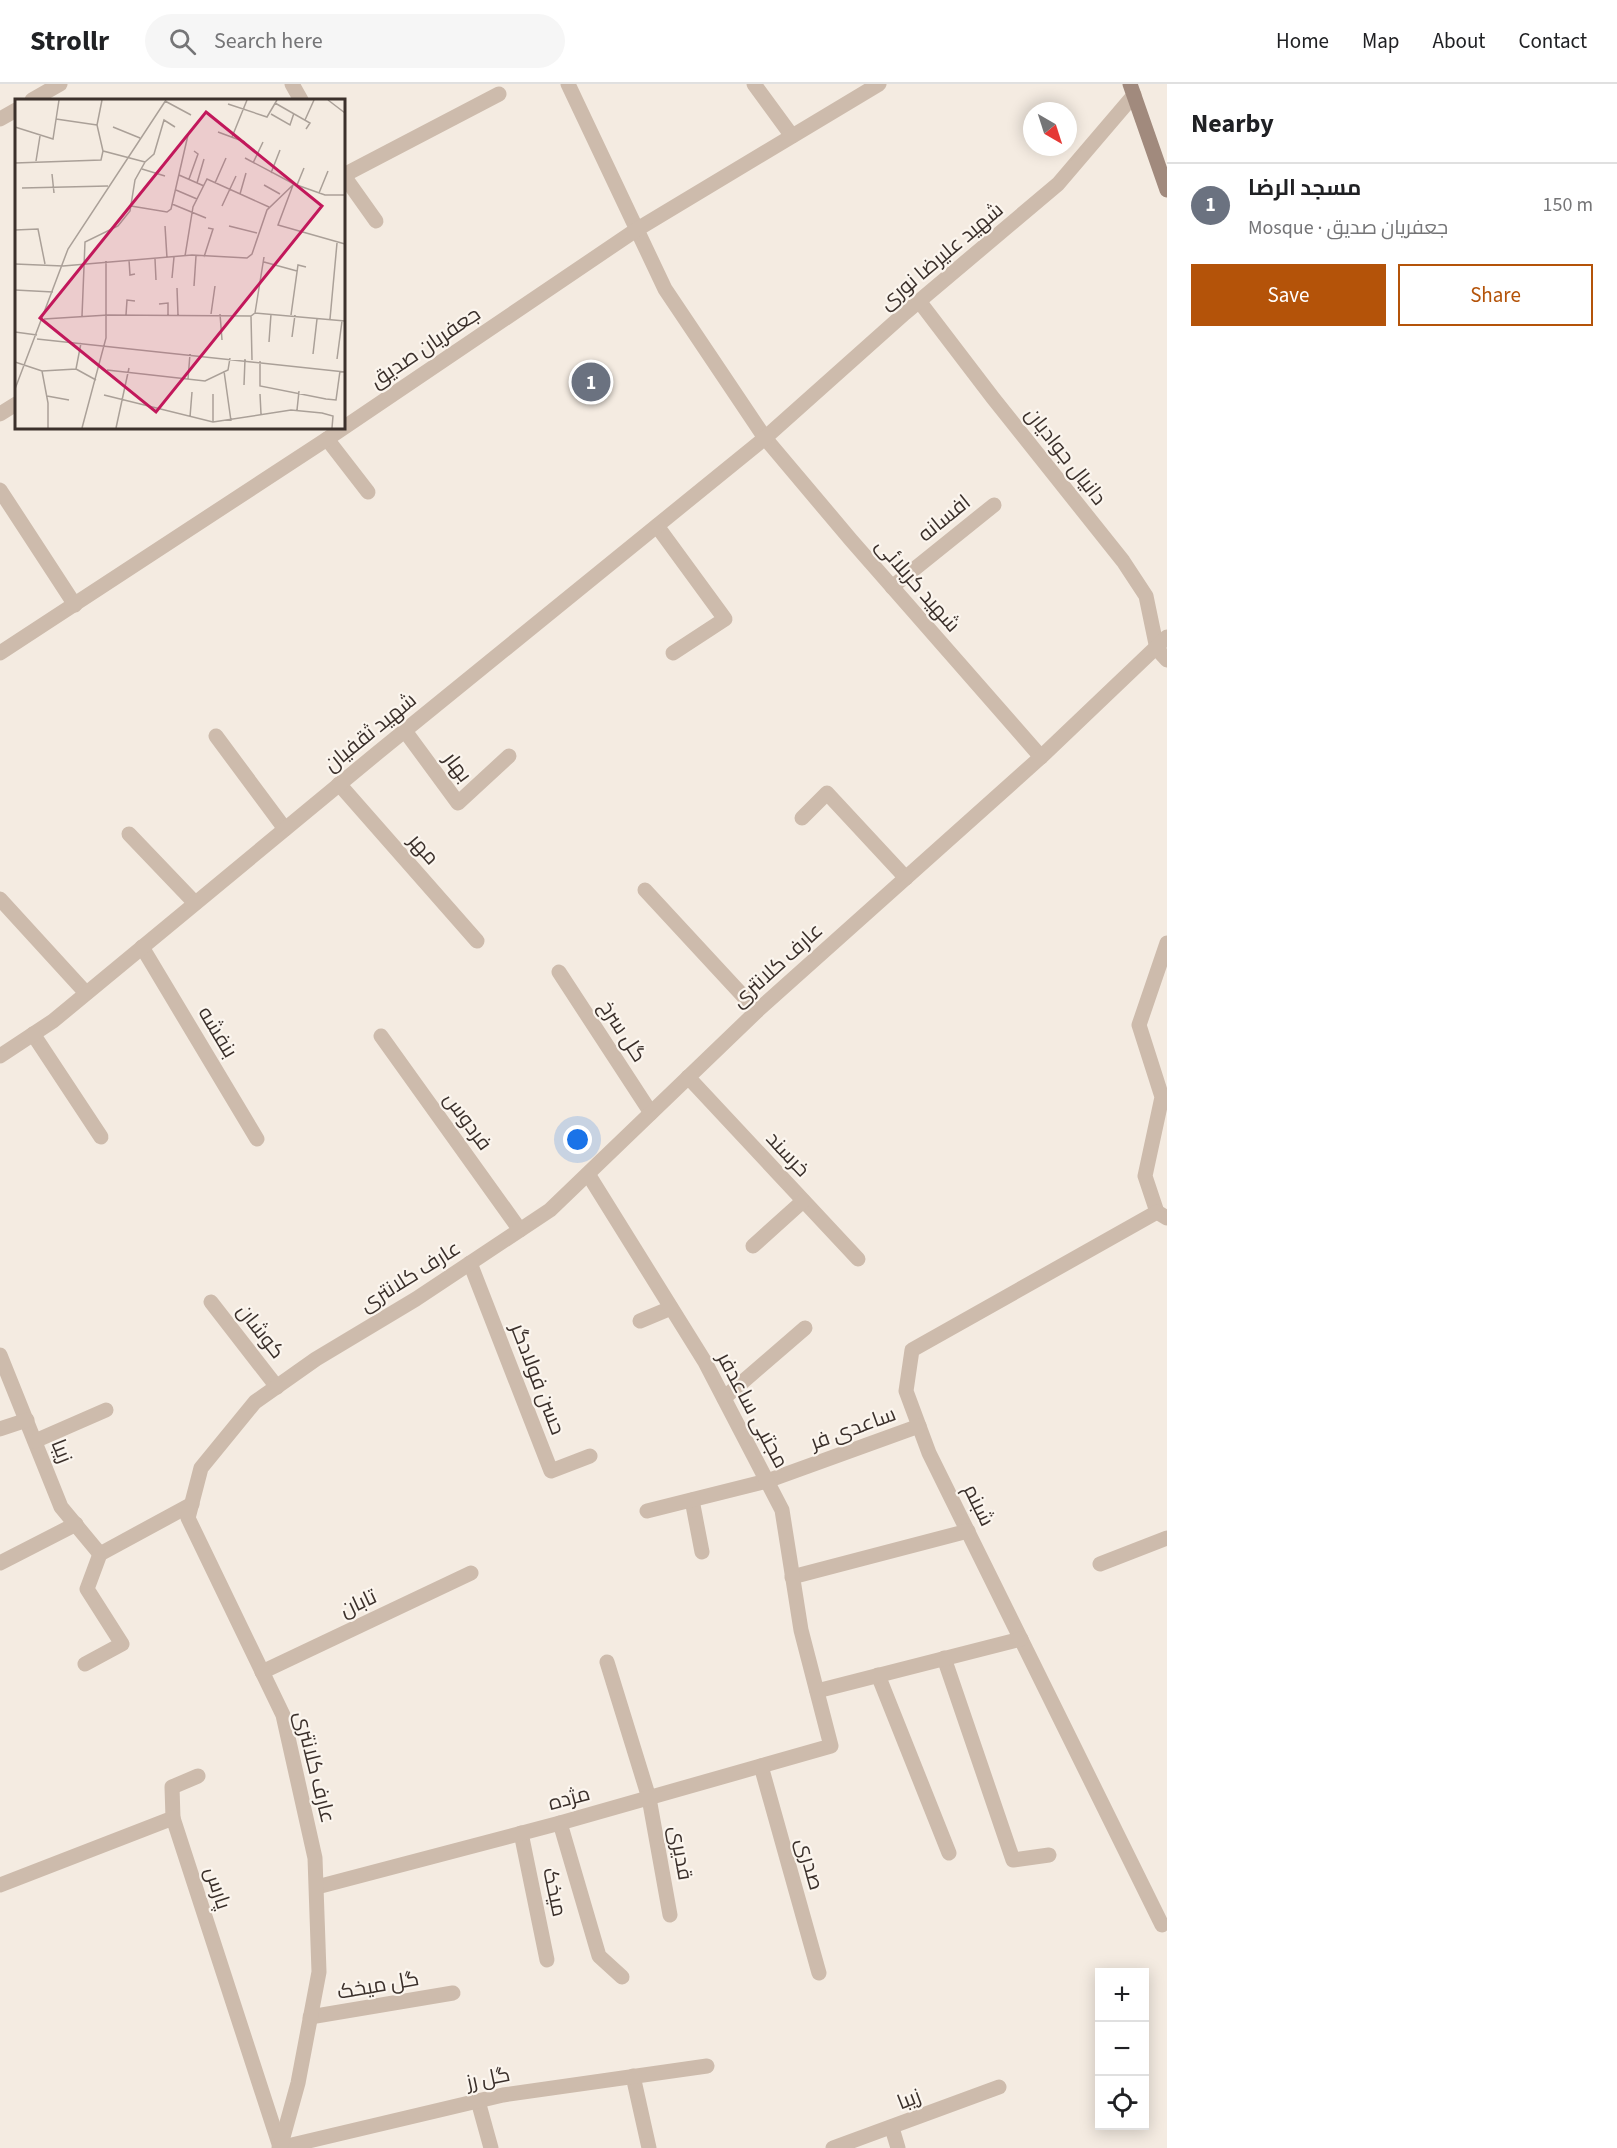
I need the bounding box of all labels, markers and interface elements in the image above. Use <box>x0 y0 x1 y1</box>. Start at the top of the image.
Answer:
search box <box>145 14 565 68</box>
text: Strollr <box>30 21 109 61</box>
icon: search <box>166 25 199 58</box>
text: Search here <box>214 25 323 57</box>
text: Home <box>1276 26 1329 56</box>
text: Map <box>1362 26 1400 56</box>
text: About <box>1433 26 1485 56</box>
text: Contact <box>1518 26 1587 56</box>
inset map <box>15 99 345 429</box>
north arrow <box>1023 102 1077 156</box>
text: Nearby <box>1191 105 1274 142</box>
text: مسجد الرضا <box>1248 172 1361 204</box>
text: 1 <box>1205 191 1216 219</box>
text: 150 m <box>1543 191 1593 219</box>
street label: شهید علیرضا نوری <box>872 195 1010 317</box>
text: Mosque · جعفریان صدیق <box>1248 214 1448 242</box>
button: Save <box>1191 264 1386 326</box>
button: Share <box>1398 264 1593 326</box>
street label: جعفریان صدیق <box>364 299 486 395</box>
pin: 1 <box>572 360 610 404</box>
street label: دانیال جوادیان <box>1018 401 1114 511</box>
street label: افسانه <box>911 487 977 549</box>
street label: شهید کربلائی <box>869 531 967 639</box>
street label: شهید ثقفیان <box>317 685 423 779</box>
street label: بهار <box>436 745 479 788</box>
street label: مهر <box>401 826 446 872</box>
street label: عارف کلانتری <box>725 916 829 1014</box>
street label: گل سرخ <box>592 994 654 1068</box>
street label: بنفشه <box>191 1001 245 1063</box>
street label: فردوس <box>436 1085 500 1157</box>
street label: خرسند <box>759 1124 817 1184</box>
your location <box>563 1125 592 1154</box>
street label: عارف کلانتری <box>354 1233 466 1319</box>
street label: کوشان <box>230 1297 292 1365</box>
street label: حسن فولادگر <box>503 1318 573 1439</box>
street label: مجتبی ساعدفر <box>709 1346 796 1473</box>
street label: ساعدی فر <box>805 1399 900 1458</box>
street label: زیبا <box>44 1434 80 1468</box>
street label: شبنم <box>956 1479 1002 1531</box>
street label: تابان <box>335 1581 382 1625</box>
street label: عارف کلانتری <box>287 1708 343 1826</box>
street label: مژده <box>545 1778 593 1818</box>
street label: قدیری <box>661 1823 701 1883</box>
street label: صدری <box>788 1834 832 1894</box>
street label: پارس <box>197 1863 239 1913</box>
street label: میخک <box>535 1865 575 1919</box>
street label: گل میخک <box>335 1963 421 2007</box>
map controls <box>1095 1968 1149 2130</box>
button: + <box>1095 1968 1149 2022</box>
button: − <box>1095 2022 1149 2076</box>
street label: گل رز <box>462 2059 513 2097</box>
button: locate <box>1095 2076 1149 2130</box>
street label: زیبا <box>893 2081 925 2117</box>

